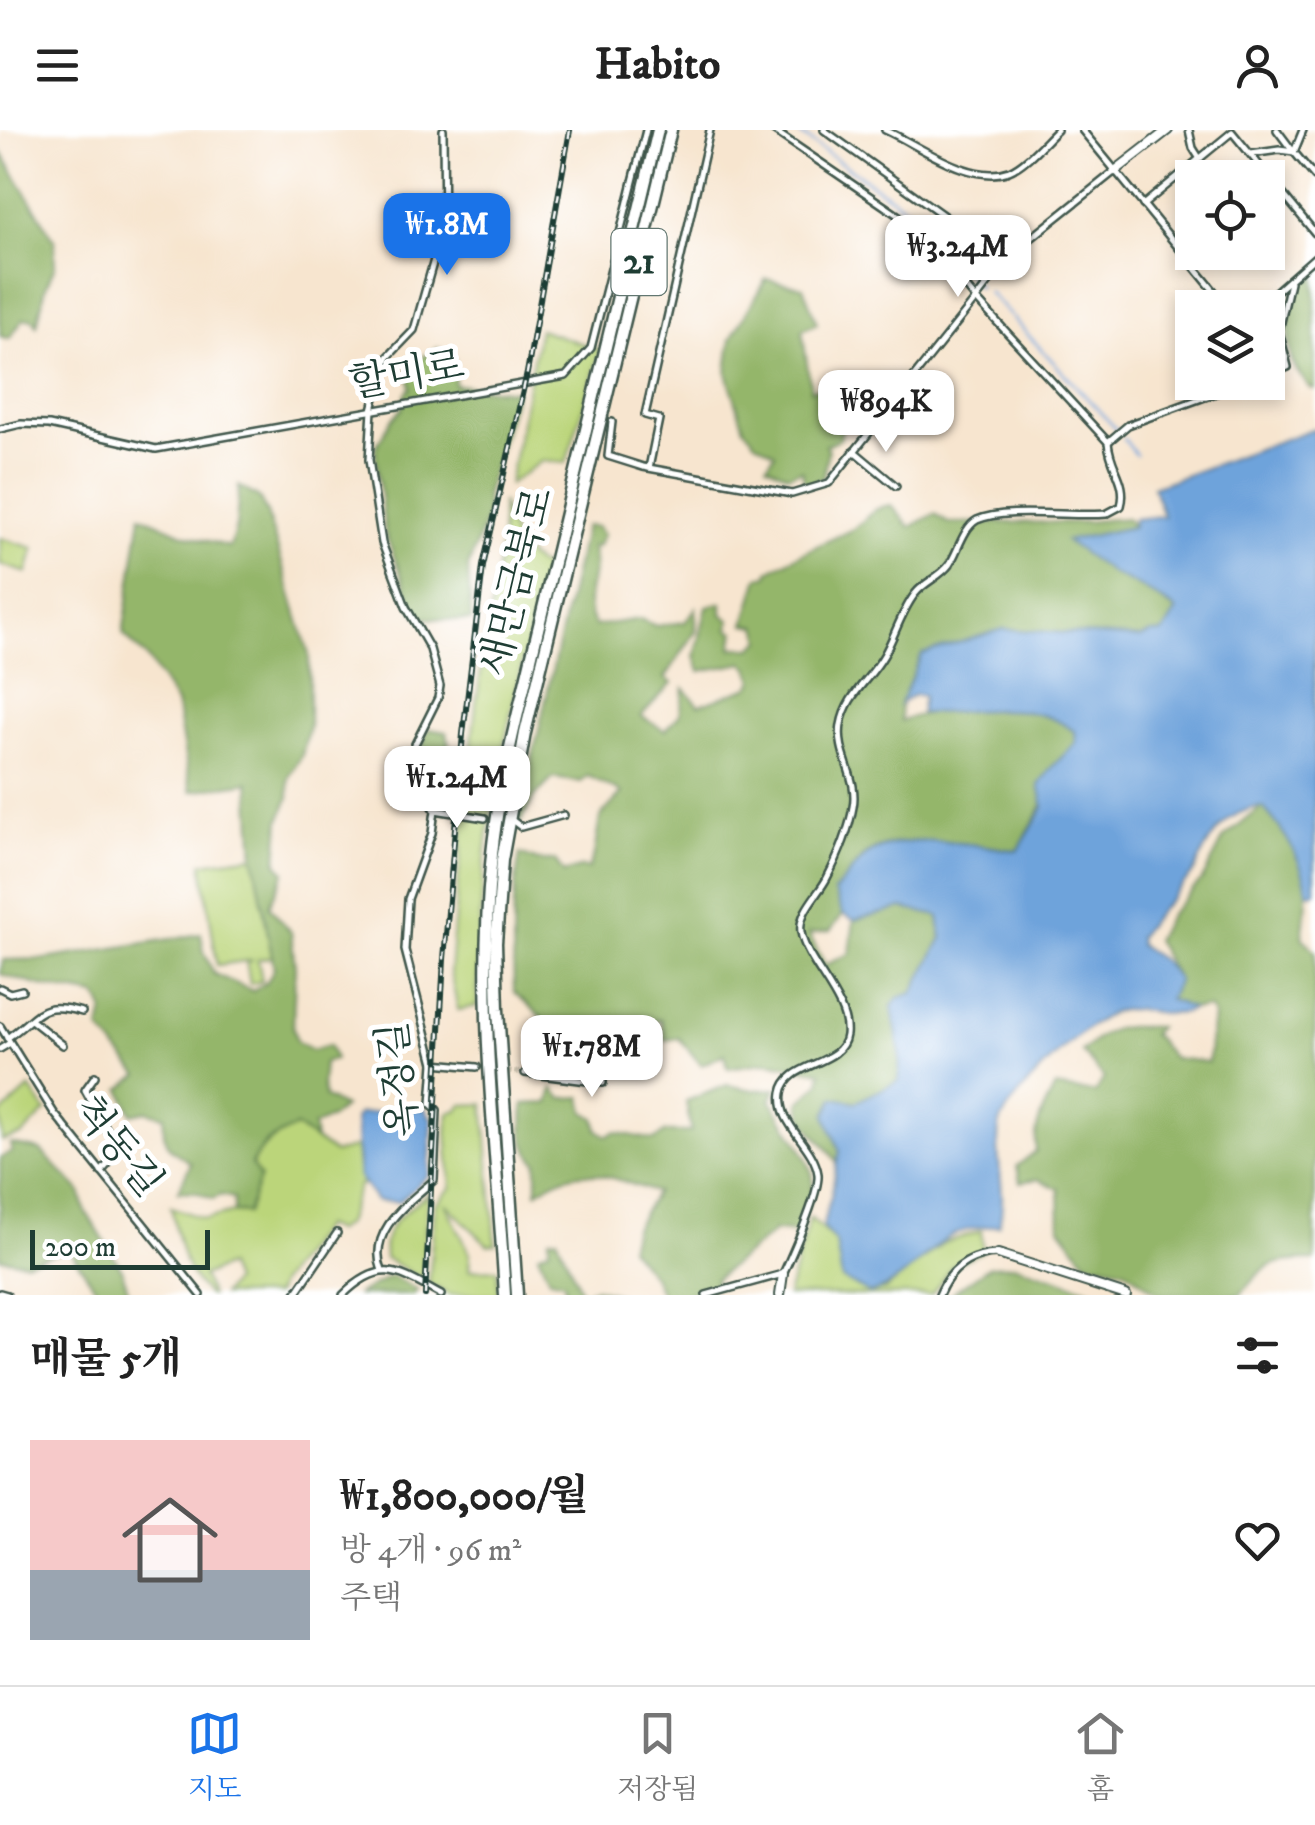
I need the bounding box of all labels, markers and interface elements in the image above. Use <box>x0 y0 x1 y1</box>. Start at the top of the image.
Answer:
text: Habito <box>595 37 720 93</box>
icon: menu <box>30 38 85 93</box>
icon: person <box>1230 38 1285 93</box>
map controls <box>1175 160 1285 400</box>
button: locate <box>1175 160 1285 270</box>
pin: ₩1.8M <box>377 193 517 278</box>
text: ₩1.8M <box>405 205 489 245</box>
pin: ₩3.24M <box>877 215 1039 300</box>
text: ₩3.24M <box>907 227 1009 267</box>
road number: 21 <box>612 229 666 295</box>
button: layers <box>1175 290 1285 400</box>
street label: 할미로 <box>346 341 468 411</box>
pin: ₩894K <box>816 370 956 455</box>
text: ₩894K <box>840 382 932 422</box>
street label: 새만금북로 <box>470 482 566 682</box>
pin: ₩1.24M <box>376 746 538 831</box>
text: ₩1.24M <box>406 758 508 798</box>
pin: ₩1.78M <box>511 1015 673 1100</box>
street label: 옥정길 <box>369 1019 431 1139</box>
text: ₩1.78M <box>543 1027 641 1067</box>
street label: 척동길 <box>61 1086 173 1208</box>
scale bar <box>30 1225 210 1270</box>
text: 200 m <box>45 1230 116 1265</box>
icon: filters <box>1230 1328 1285 1383</box>
text: 매물 5개 <box>30 1334 182 1386</box>
text: ₩1,800,000/월 <box>340 1471 589 1523</box>
icon: home <box>110 1480 230 1600</box>
icon: heart <box>1230 1513 1285 1568</box>
text: 방 4개 · 96 m² <box>340 1531 521 1571</box>
text: 주택 <box>340 1579 402 1619</box>
tab: 지도 <box>187 1706 242 1807</box>
tab: 저장됨 <box>617 1706 698 1807</box>
tab: 홈 <box>1073 1706 1128 1807</box>

